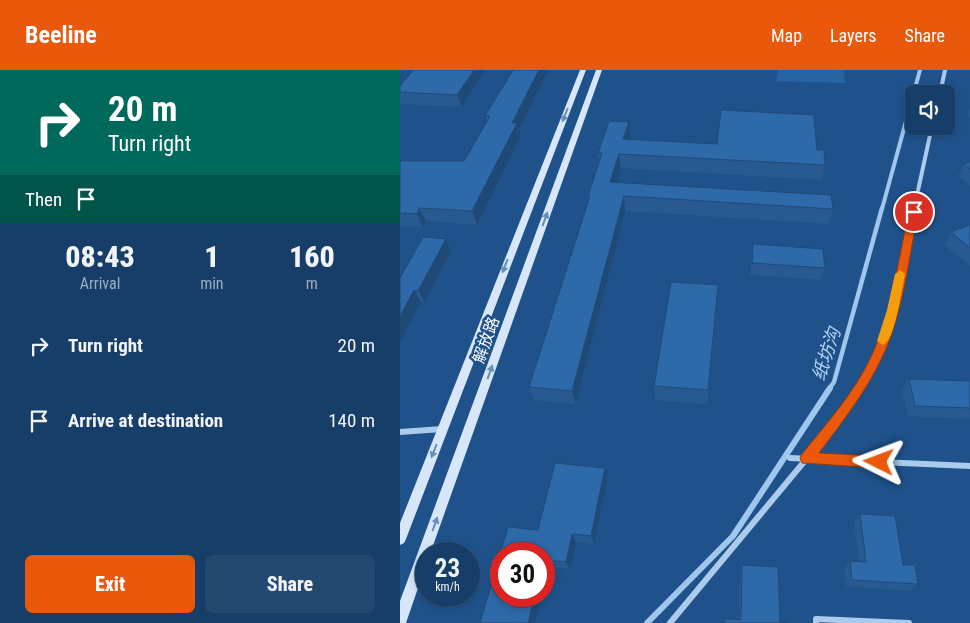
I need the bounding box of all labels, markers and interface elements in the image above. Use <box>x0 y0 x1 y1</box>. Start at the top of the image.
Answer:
text: Beeline <box>25 21 97 49</box>
text: Map <box>771 25 802 46</box>
text: Layers <box>830 25 877 46</box>
text: Share <box>905 25 945 46</box>
map controls <box>905 85 955 135</box>
button: sound <box>905 85 955 135</box>
text: 20 m <box>108 89 177 130</box>
icon: right <box>25 90 90 155</box>
one-way arrow <box>561 108 569 123</box>
text: Turn right <box>108 131 191 156</box>
icon: arrive <box>72 185 100 213</box>
text: Then <box>25 188 62 211</box>
pin <box>893 191 935 233</box>
icon: arrive <box>900 198 928 226</box>
one-way arrow <box>541 211 549 226</box>
text: 08:43 <box>65 239 135 274</box>
text: 1 <box>204 239 219 274</box>
text: 160 <box>289 239 335 274</box>
one-way arrow <box>501 259 509 274</box>
text: Arrival <box>80 274 120 293</box>
text: min <box>200 274 224 293</box>
text: m <box>306 274 318 293</box>
street label: 解放路 <box>469 314 503 366</box>
water label: 纸坊沟 <box>808 323 845 383</box>
icon: right <box>25 332 53 360</box>
text: Turn right <box>68 334 143 357</box>
text: 20 m <box>338 334 375 357</box>
one-way arrow <box>487 364 494 379</box>
icon: arrive <box>25 407 53 435</box>
text: Arrive at destination <box>68 409 223 432</box>
text: 140 m <box>328 409 375 432</box>
position arrow <box>852 435 904 487</box>
one-way arrow <box>430 443 437 458</box>
one-way arrow <box>432 517 439 532</box>
speed limit sign: 30 <box>490 542 555 607</box>
text: 23 <box>435 554 460 583</box>
button: Exit <box>25 555 195 613</box>
button: Share <box>205 555 375 613</box>
text: km/h <box>435 580 460 594</box>

